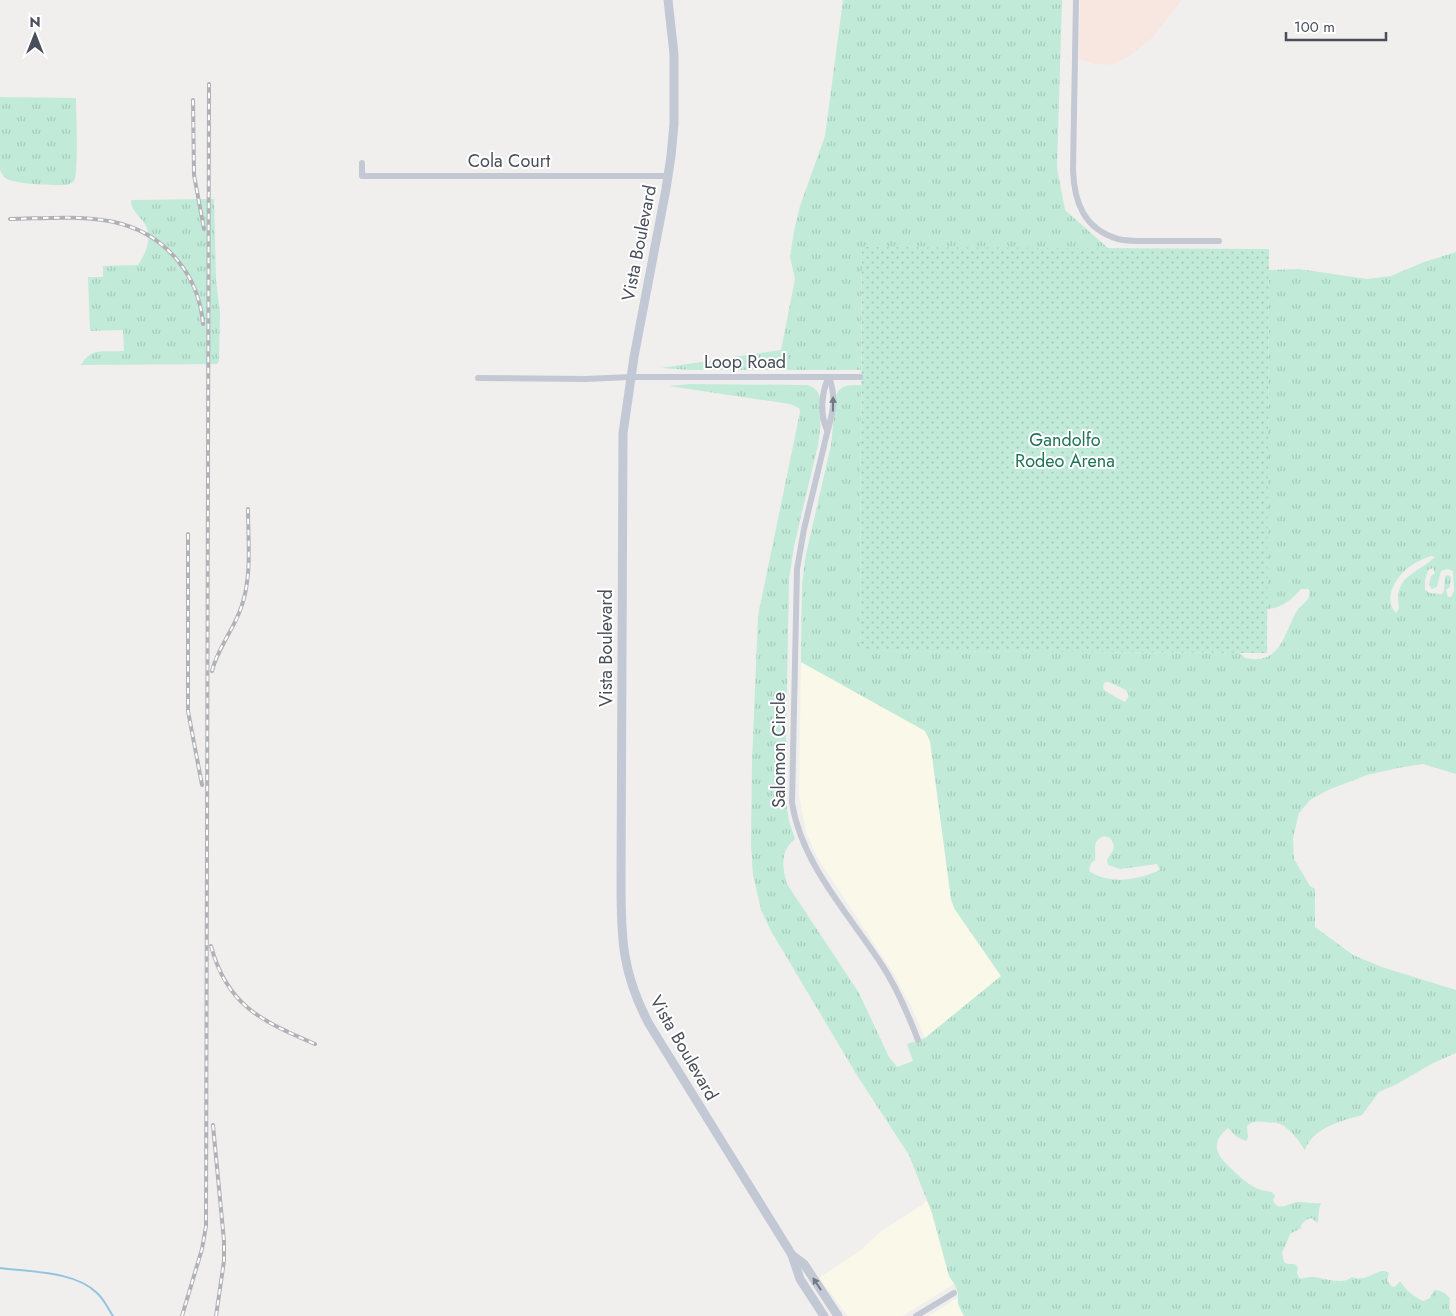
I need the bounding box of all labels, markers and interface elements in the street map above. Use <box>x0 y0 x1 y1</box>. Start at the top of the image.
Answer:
north arrow <box>10 10 60 60</box>
scale bar <box>1286 10 1386 42</box>
text: N <box>29 12 41 32</box>
text: 100 m <box>1294 16 1335 38</box>
street label: Cola Court <box>468 148 551 174</box>
street label: Vista Boulevard <box>615 183 663 303</box>
street label: Loop Road <box>704 349 786 375</box>
one-way arrow <box>829 396 837 412</box>
park label: Gandolfo Rodeo Arena <box>1015 427 1115 474</box>
street label: Vista Boulevard <box>593 589 619 707</box>
street label: Salomon Circle <box>766 692 792 808</box>
street label: Vista Boulevard <box>643 991 725 1105</box>
one-way arrow <box>812 1277 822 1290</box>

